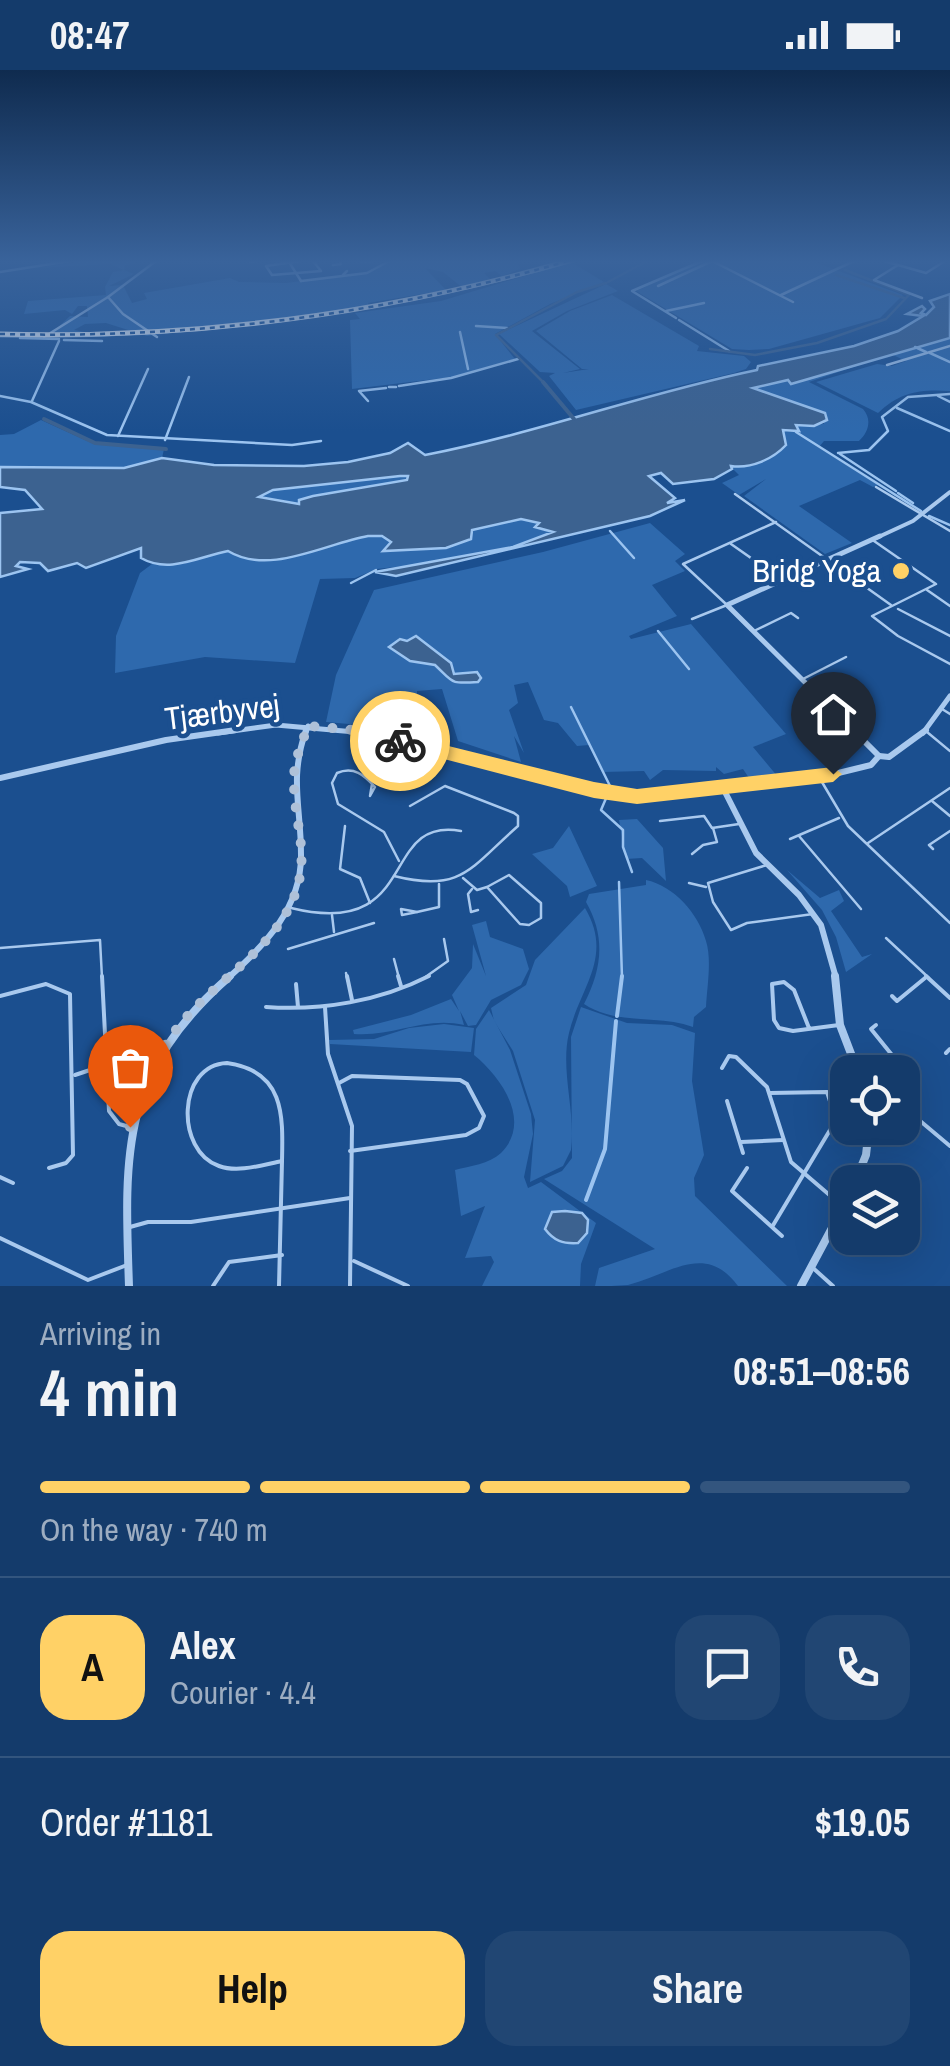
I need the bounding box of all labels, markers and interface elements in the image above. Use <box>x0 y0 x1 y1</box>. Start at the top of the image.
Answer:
text: 08:47 <box>50 10 130 61</box>
place label: Bridg Yoga <box>752 549 881 592</box>
marker: Bridg Yoga <box>890 560 912 582</box>
pin <box>791 672 876 775</box>
street label: Tjærbyvej <box>162 683 282 740</box>
icon: home <box>806 687 861 742</box>
courier <box>350 691 450 791</box>
icon: bike <box>373 714 428 769</box>
pin <box>88 1025 173 1128</box>
icon: bag <box>103 1040 158 1095</box>
map controls <box>830 1055 920 1255</box>
button: locate <box>830 1055 920 1145</box>
button: layers <box>830 1165 920 1255</box>
text: Arriving in <box>40 1312 161 1355</box>
text: 08:51–08:56 <box>733 1346 910 1397</box>
text: 4 min <box>40 1349 179 1436</box>
text: On the way · 740 m <box>40 1508 268 1551</box>
button: chat <box>675 1615 780 1720</box>
button: phone <box>805 1615 910 1720</box>
text: Alex <box>170 1620 236 1671</box>
text: A <box>81 1642 104 1693</box>
text: Courier · 4.4 <box>170 1671 316 1714</box>
text: Order #1181 <box>40 1797 213 1848</box>
text: $19.05 <box>815 1797 910 1848</box>
button: Help <box>40 1931 465 2046</box>
button: Share <box>485 1931 910 2046</box>

